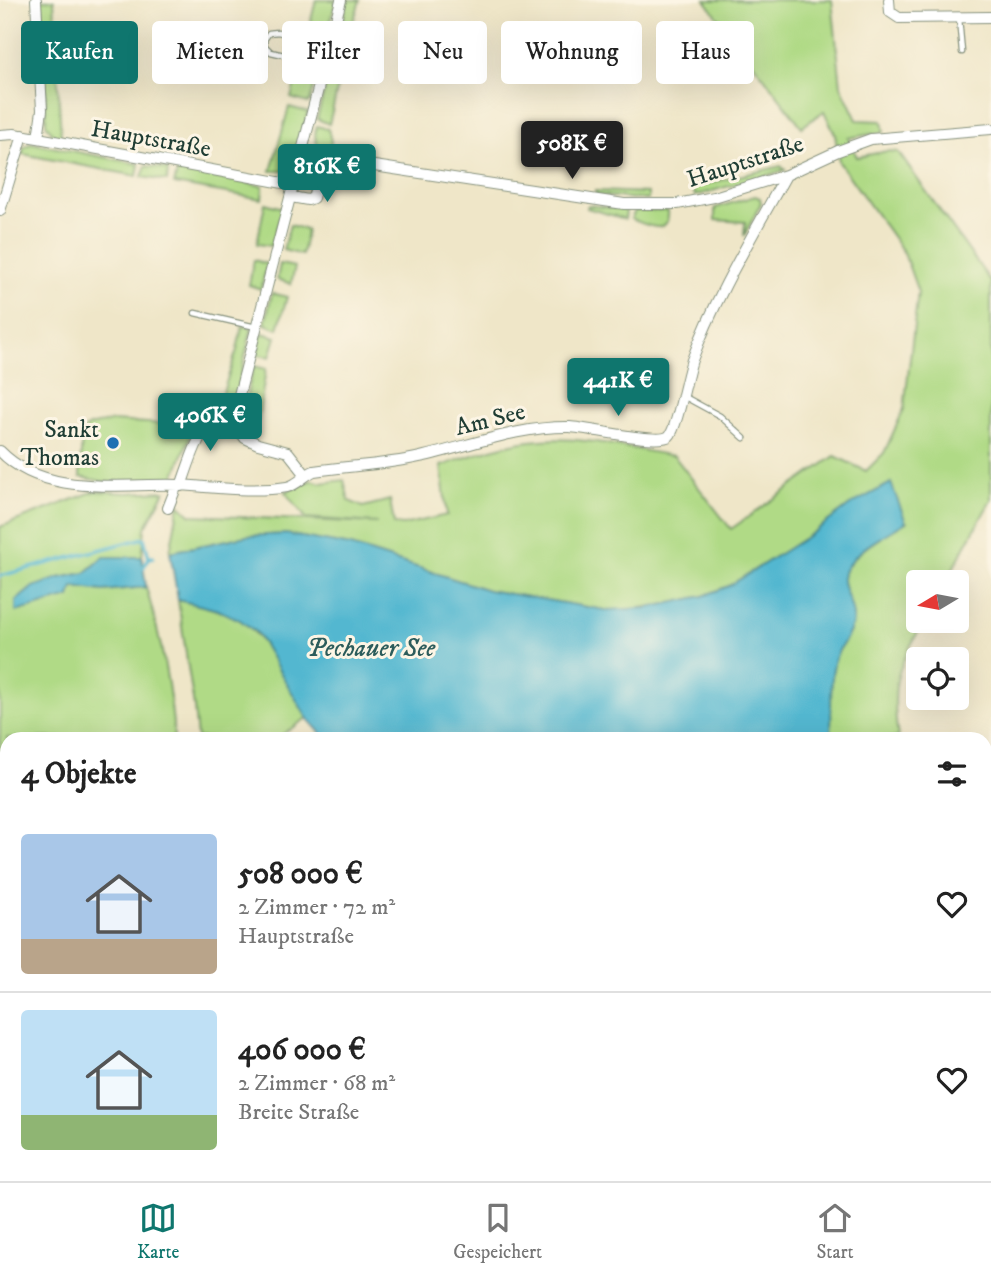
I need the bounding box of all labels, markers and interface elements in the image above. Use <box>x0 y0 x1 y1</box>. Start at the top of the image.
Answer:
chip: Kaufen <box>21 21 138 84</box>
chip: Mieten <box>152 21 268 84</box>
chip: Filter <box>282 21 384 84</box>
chip: Neu <box>398 21 487 84</box>
chip: Wohnung <box>501 21 642 84</box>
chip: Haus <box>656 21 754 84</box>
street label: Hauptstraße <box>89 114 213 164</box>
pin: 508K € <box>515 122 629 181</box>
text: 508K € <box>537 129 607 158</box>
street label: Hauptstraße <box>683 129 808 195</box>
pin: 816K € <box>270 144 384 204</box>
text: 816K € <box>294 152 360 181</box>
pin: 441K € <box>561 358 675 418</box>
text: 441K € <box>583 366 653 395</box>
pin: 406K € <box>153 393 267 453</box>
street label: Am See <box>452 397 528 443</box>
text: 406K € <box>174 401 246 430</box>
place label: Sankt Thomas <box>20 415 99 473</box>
marker: Sankt Thomas <box>105 435 121 451</box>
north arrow <box>906 570 970 634</box>
map controls <box>906 570 969 710</box>
water label: Pechauer See <box>307 632 436 665</box>
button: locate <box>906 647 969 710</box>
icon: filters <box>933 755 971 793</box>
text: 4 Objekte <box>21 756 136 793</box>
text: 508 000 € <box>238 856 363 893</box>
icon: home <box>77 862 161 946</box>
icon: heart <box>933 885 971 923</box>
text: 2 Zimmer · 72 m² <box>238 893 395 922</box>
text: Hauptstraße <box>238 922 354 951</box>
text: 406 000 € <box>238 1032 366 1069</box>
icon: home <box>77 1038 161 1122</box>
icon: heart <box>933 1061 971 1099</box>
text: 2 Zimmer · 68 m² <box>238 1069 395 1098</box>
text: Breite Straße <box>238 1098 359 1127</box>
tab: Karte <box>137 1199 179 1264</box>
tab: Gespeichert <box>453 1199 542 1264</box>
tab: Start <box>816 1199 854 1264</box>

